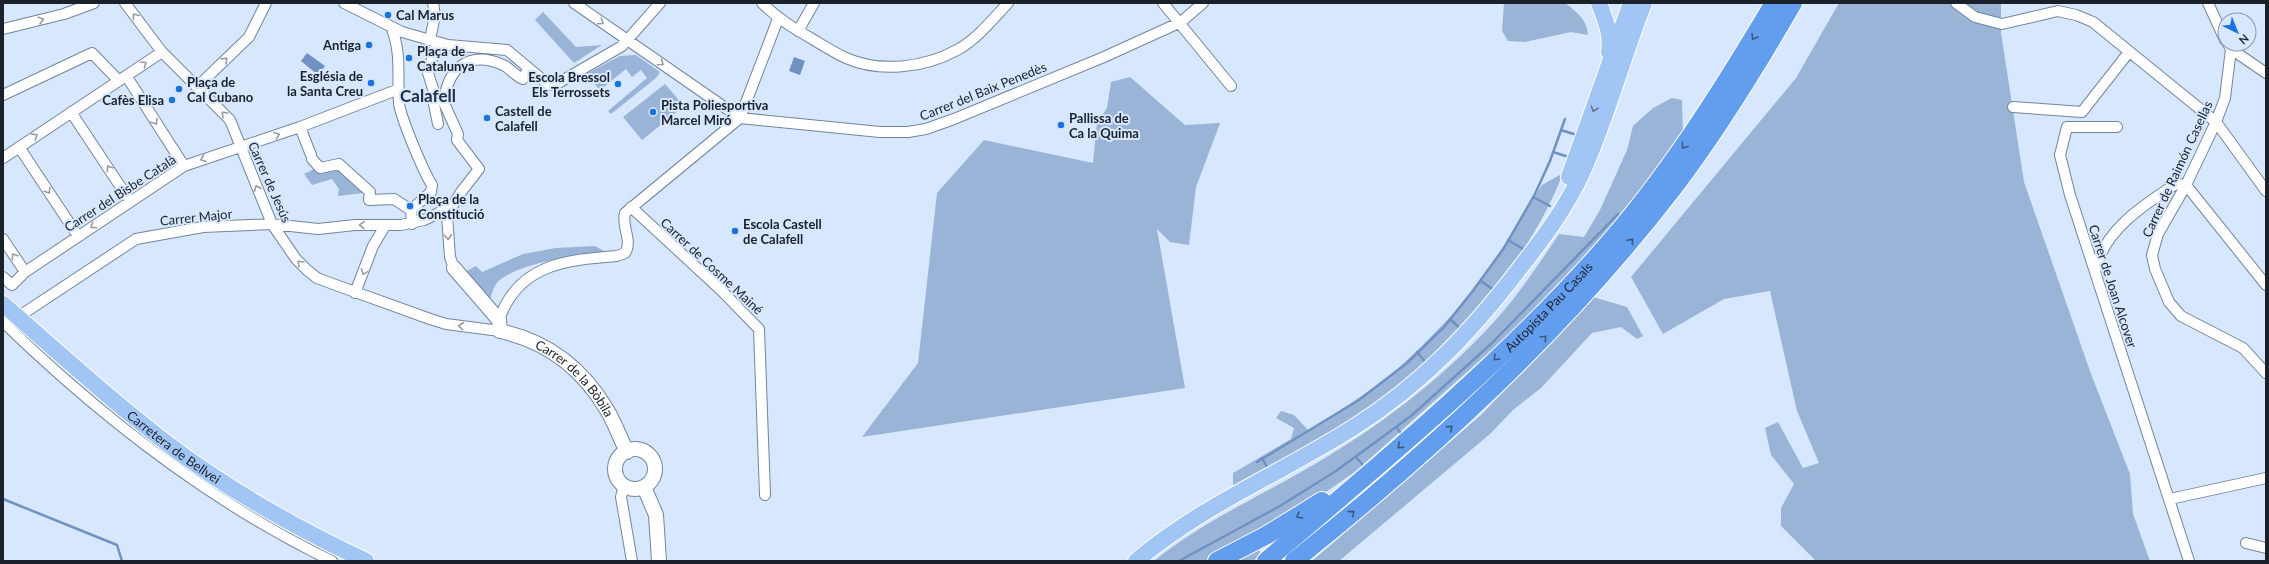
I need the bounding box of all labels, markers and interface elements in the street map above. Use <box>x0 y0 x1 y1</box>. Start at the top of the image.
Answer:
place label: Cal Marus <box>396 7 454 23</box>
marker: Cal Marus <box>383 10 393 20</box>
north arrow <box>2217 12 2257 52</box>
one-way arrow <box>133 14 140 21</box>
one-way arrow <box>38 17 44 25</box>
one-way arrow <box>597 17 604 24</box>
text: N <box>2237 32 2252 47</box>
one-way arrow <box>1752 33 1759 40</box>
place label: Antiga <box>322 37 361 53</box>
marker: Antiga <box>364 40 374 50</box>
place label: Plaça de Catalunya <box>417 43 475 74</box>
marker: Plaça de Catalunya <box>404 53 414 63</box>
one-way arrow <box>220 57 228 65</box>
one-way arrow <box>656 58 663 65</box>
street label: Carrer del Baix Penedès <box>917 58 1049 124</box>
one-way arrow <box>140 61 147 69</box>
place label: Església de la Santa Creu <box>287 68 363 99</box>
place label: Escola Bressol Els Terrossets <box>528 69 610 100</box>
place label: Plaça de Cal Cubano <box>187 74 254 105</box>
marker: Església de la Santa Creu <box>366 78 376 88</box>
marker: Escola Bressol Els Terrossets <box>613 79 623 89</box>
marker: Plaça de Cal Cubano <box>174 84 184 94</box>
district label: Calafell <box>400 85 456 106</box>
place label: Cafès Elisa <box>102 92 164 108</box>
marker: Cafès Elisa <box>167 95 177 105</box>
place label: Pista Poliesportiva Marcel Miró <box>661 97 768 128</box>
street label: Carrer de Raimón Casellas <box>2138 98 2216 240</box>
place label: Castell de Calafell <box>495 103 552 134</box>
one-way arrow <box>1590 105 1599 112</box>
marker: Pista Poliesportiva Marcel Miró <box>648 107 658 117</box>
place label: Pallissa de Ca la Quima <box>1069 110 1139 141</box>
one-way arrow <box>221 111 229 119</box>
marker: Castell de Calafell <box>482 113 492 123</box>
one-way arrow <box>150 117 157 124</box>
marker: Pallissa de Ca la Quima <box>1056 120 1066 130</box>
one-way arrow <box>274 132 281 140</box>
one-way arrow <box>31 133 38 141</box>
street label: Carrer de Jesús <box>245 139 295 225</box>
one-way arrow <box>1682 141 1689 148</box>
street label: Carrer del Bisbe Català <box>61 151 179 235</box>
one-way arrow <box>200 154 207 162</box>
one-way arrow <box>106 165 114 172</box>
one-way arrow <box>254 185 262 193</box>
one-way arrow <box>43 187 51 194</box>
place label: Plaça de la Constitució <box>418 191 485 222</box>
marker: Plaça de la Constitució <box>405 201 415 211</box>
street label: Carrer Major <box>159 205 233 229</box>
street label: Carrer de Cosme Mainé <box>657 214 767 318</box>
place label: Escola Castell de Calafell <box>743 216 822 247</box>
one-way arrow <box>90 221 97 229</box>
one-way arrow <box>359 221 365 229</box>
street label: Carrer de Joan Alcover <box>2086 222 2141 350</box>
marker: Escola Castell de Calafell <box>730 226 740 236</box>
one-way arrow <box>444 234 453 240</box>
one-way arrow <box>1626 239 1633 246</box>
one-way arrow <box>11 253 19 260</box>
street label: Autopista Pau Casals <box>1501 259 1596 355</box>
one-way arrow <box>298 260 305 268</box>
one-way arrow <box>360 268 368 275</box>
one-way arrow <box>458 322 464 331</box>
one-way arrow <box>1539 335 1547 343</box>
street label: Carrer de la Bòbila <box>533 336 617 420</box>
one-way arrow <box>1494 353 1501 361</box>
street label: Carretera de Bellvei <box>124 407 224 487</box>
one-way arrow <box>1446 426 1453 433</box>
one-way arrow <box>1398 441 1405 448</box>
one-way arrow <box>1296 511 1303 519</box>
one-way arrow <box>1347 511 1355 518</box>

